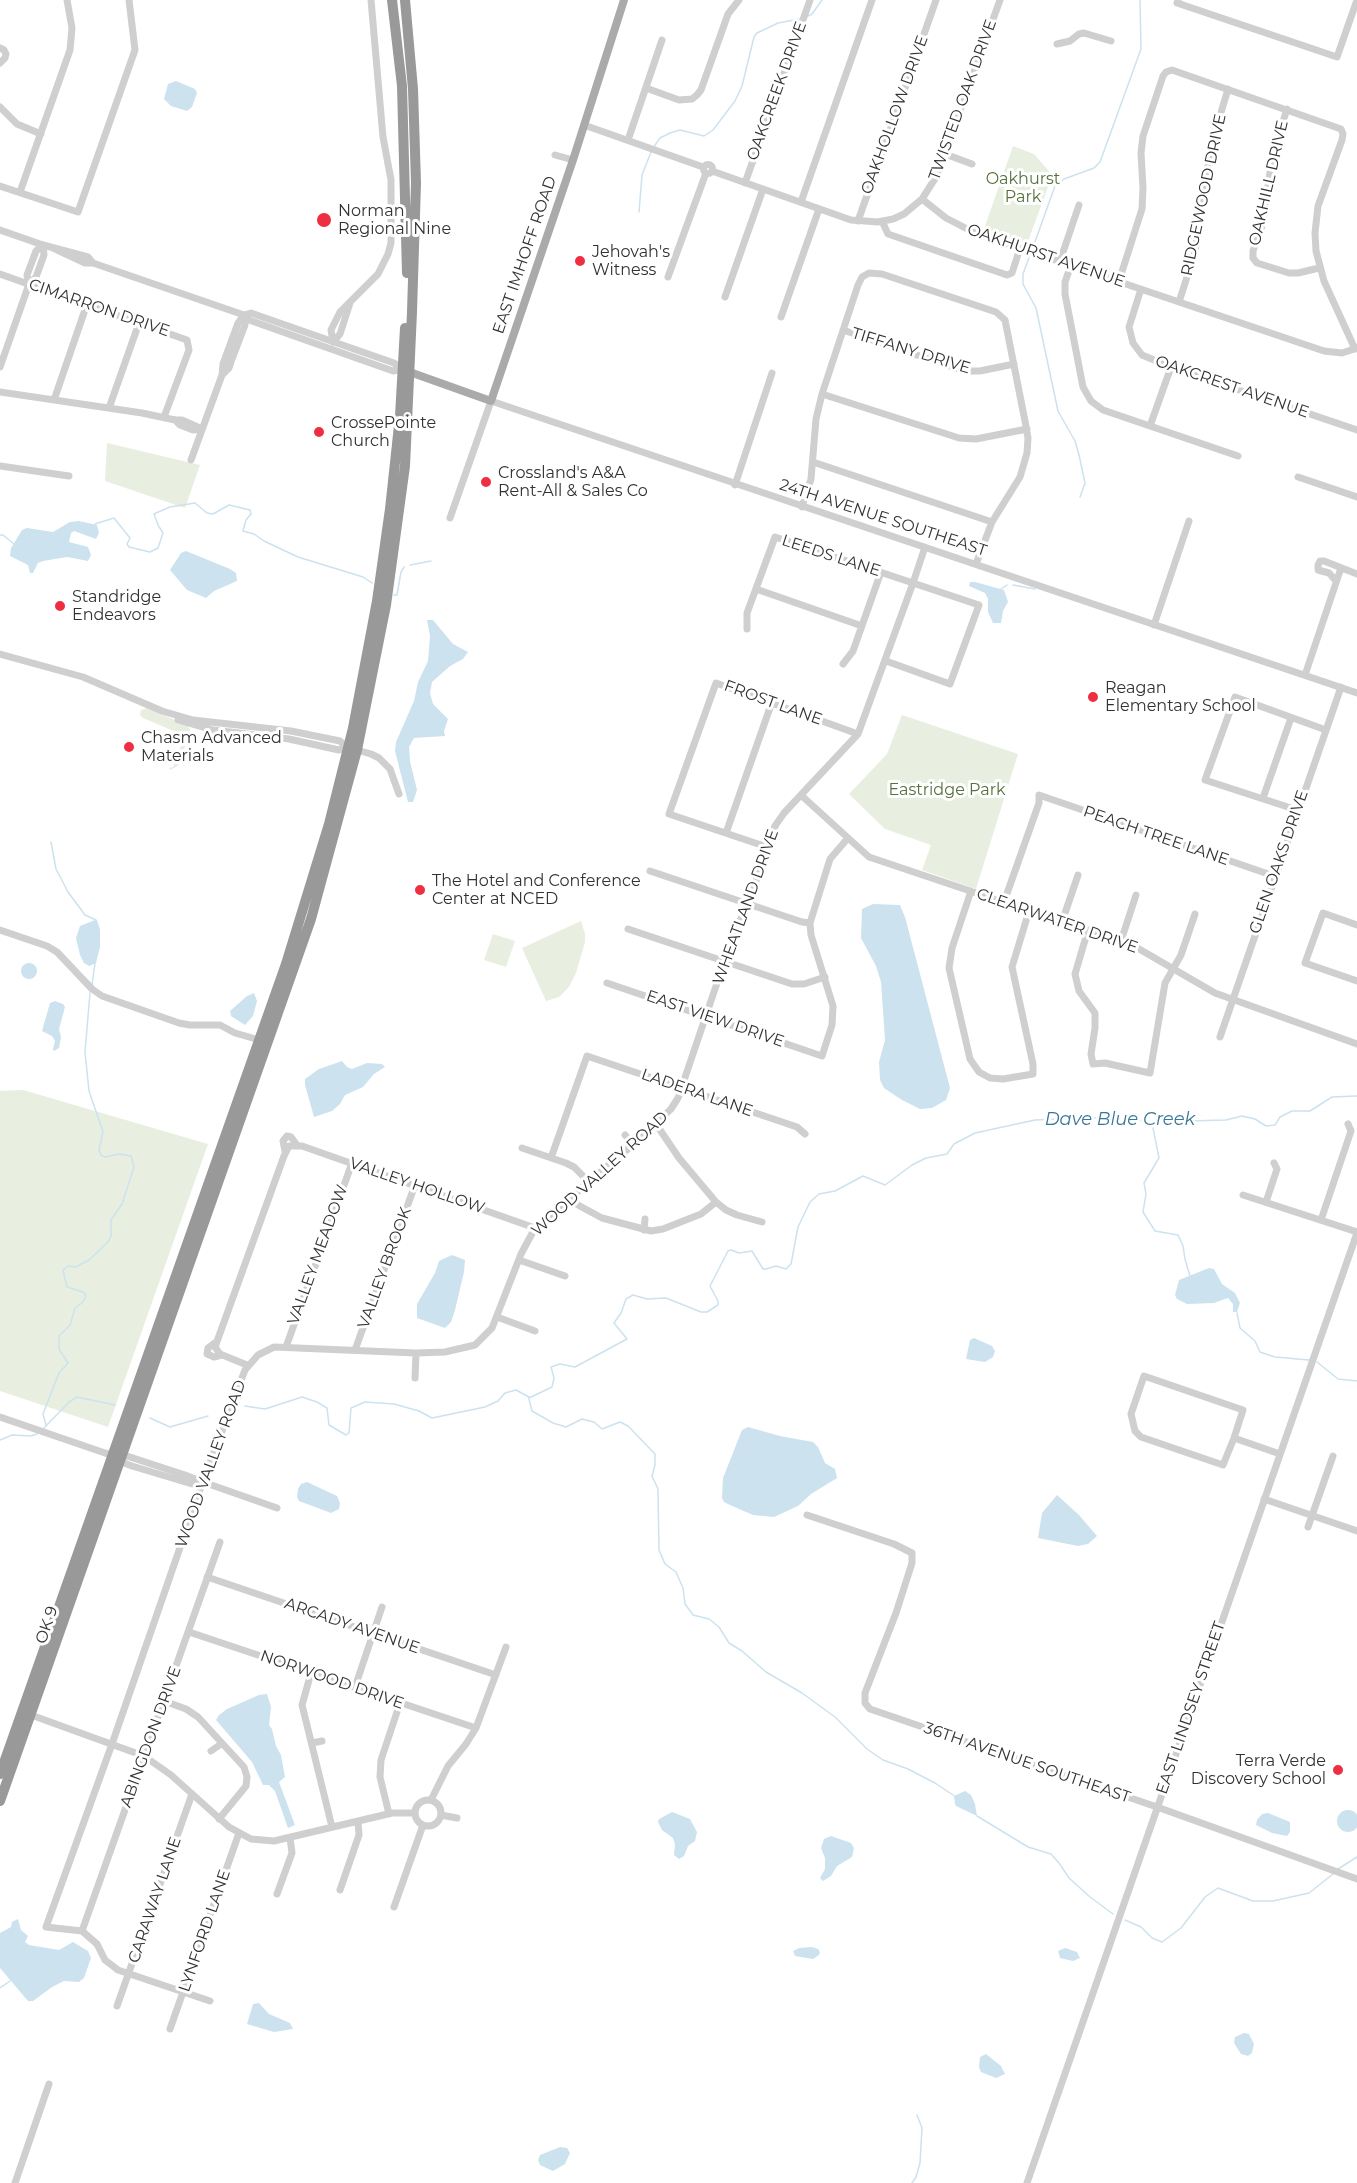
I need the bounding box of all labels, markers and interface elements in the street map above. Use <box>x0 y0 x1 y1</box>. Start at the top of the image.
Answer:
street label: TWISTED OAK DRIVE <box>925 17 1001 183</box>
street label: OAKCREEK DRIVE <box>743 19 811 163</box>
street label: OAKHOLLOW DRIVE <box>857 33 933 197</box>
street label: RIDGEWOOD DRIVE <box>1177 112 1231 278</box>
street label: OAKHILL DRIVE <box>1245 118 1293 248</box>
park label: Oakhurst Park <box>986 169 1060 207</box>
street label: EAST IMHOFF ROAD <box>489 174 561 336</box>
place label: Norman Regional Nine <box>338 201 451 239</box>
marker: Norman Regional Nine <box>315 211 333 229</box>
street label: OAKHURST AVENUE <box>965 220 1127 292</box>
place label: Jehovah's Witness <box>592 242 670 280</box>
marker: Jehovah's Witness <box>573 254 587 268</box>
street label: CIMARRON DRIVE <box>26 275 172 341</box>
street label: TIFFANY DRIVE <box>849 324 973 378</box>
street label: OAKCREST AVENUE <box>1153 352 1311 422</box>
place label: CrossePointe Church <box>331 413 436 451</box>
marker: CrossePointe Church <box>312 425 326 439</box>
place label: Crossland's A&A Rent-All & Sales Co <box>498 463 648 501</box>
marker: Crossland's A&A Rent-All & Sales Co <box>479 475 493 489</box>
street label: 24TH AVENUE SOUTHEAST <box>777 475 989 561</box>
street label: LEEDS LANE <box>779 531 883 581</box>
place label: Standridge Endeavors <box>72 587 161 625</box>
marker: Standridge Endeavors <box>53 599 67 613</box>
street label: FROST LANE <box>721 676 825 730</box>
place label: Reagan Elementary School <box>1105 678 1256 716</box>
marker: Reagan Elementary School <box>1086 690 1100 704</box>
place label: Chasm Advanced Materials <box>141 728 282 766</box>
marker: Chasm Advanced Materials <box>122 740 136 754</box>
park label: Eastridge Park <box>888 780 1006 800</box>
street label: GLEN OAKS DRIVE <box>1245 788 1313 936</box>
street label: PEACH TREE LANE <box>1081 802 1231 870</box>
street label: WHEATLAND DRIVE <box>709 827 783 987</box>
place label: The Hotel and Conference Center at NCED <box>432 871 641 909</box>
marker: The Hotel and Conference Center at NCED <box>413 883 427 897</box>
street label: CLEARWATER DRIVE <box>974 884 1140 958</box>
street label: EAST VIEW DRIVE <box>644 986 786 1052</box>
street label: LADERA LANE <box>639 1065 755 1121</box>
street label: WOOD VALLEY ROAD <box>528 1108 672 1240</box>
water label: Dave Blue Creek <box>1045 1109 1195 1131</box>
street label: VALLEY HOLLOW <box>347 1154 487 1218</box>
street label: VALLEY MEADOW <box>284 1182 352 1328</box>
street label: VALLEY BROOK <box>354 1205 416 1331</box>
street label: WOOD VALLEY ROAD <box>172 1378 250 1550</box>
street label: ARCADY AVENUE <box>282 1594 422 1658</box>
street label: OK 9 <box>32 1604 62 1646</box>
street label: EAST LINDSEY STREET <box>1152 1619 1230 1797</box>
street label: NORWOOD DRIVE <box>258 1646 406 1714</box>
street label: ABINGDON DRIVE <box>117 1664 185 1810</box>
street label: 36TH AVENUE SOUTHEAST <box>921 1719 1133 1807</box>
place label: Terra Verde Discovery School <box>1191 1751 1326 1789</box>
marker: Terra Verde Discovery School <box>1331 1763 1345 1777</box>
street label: CARAWAY LANE <box>124 1835 186 1965</box>
street label: LYNFORD LANE <box>175 1867 235 1995</box>

